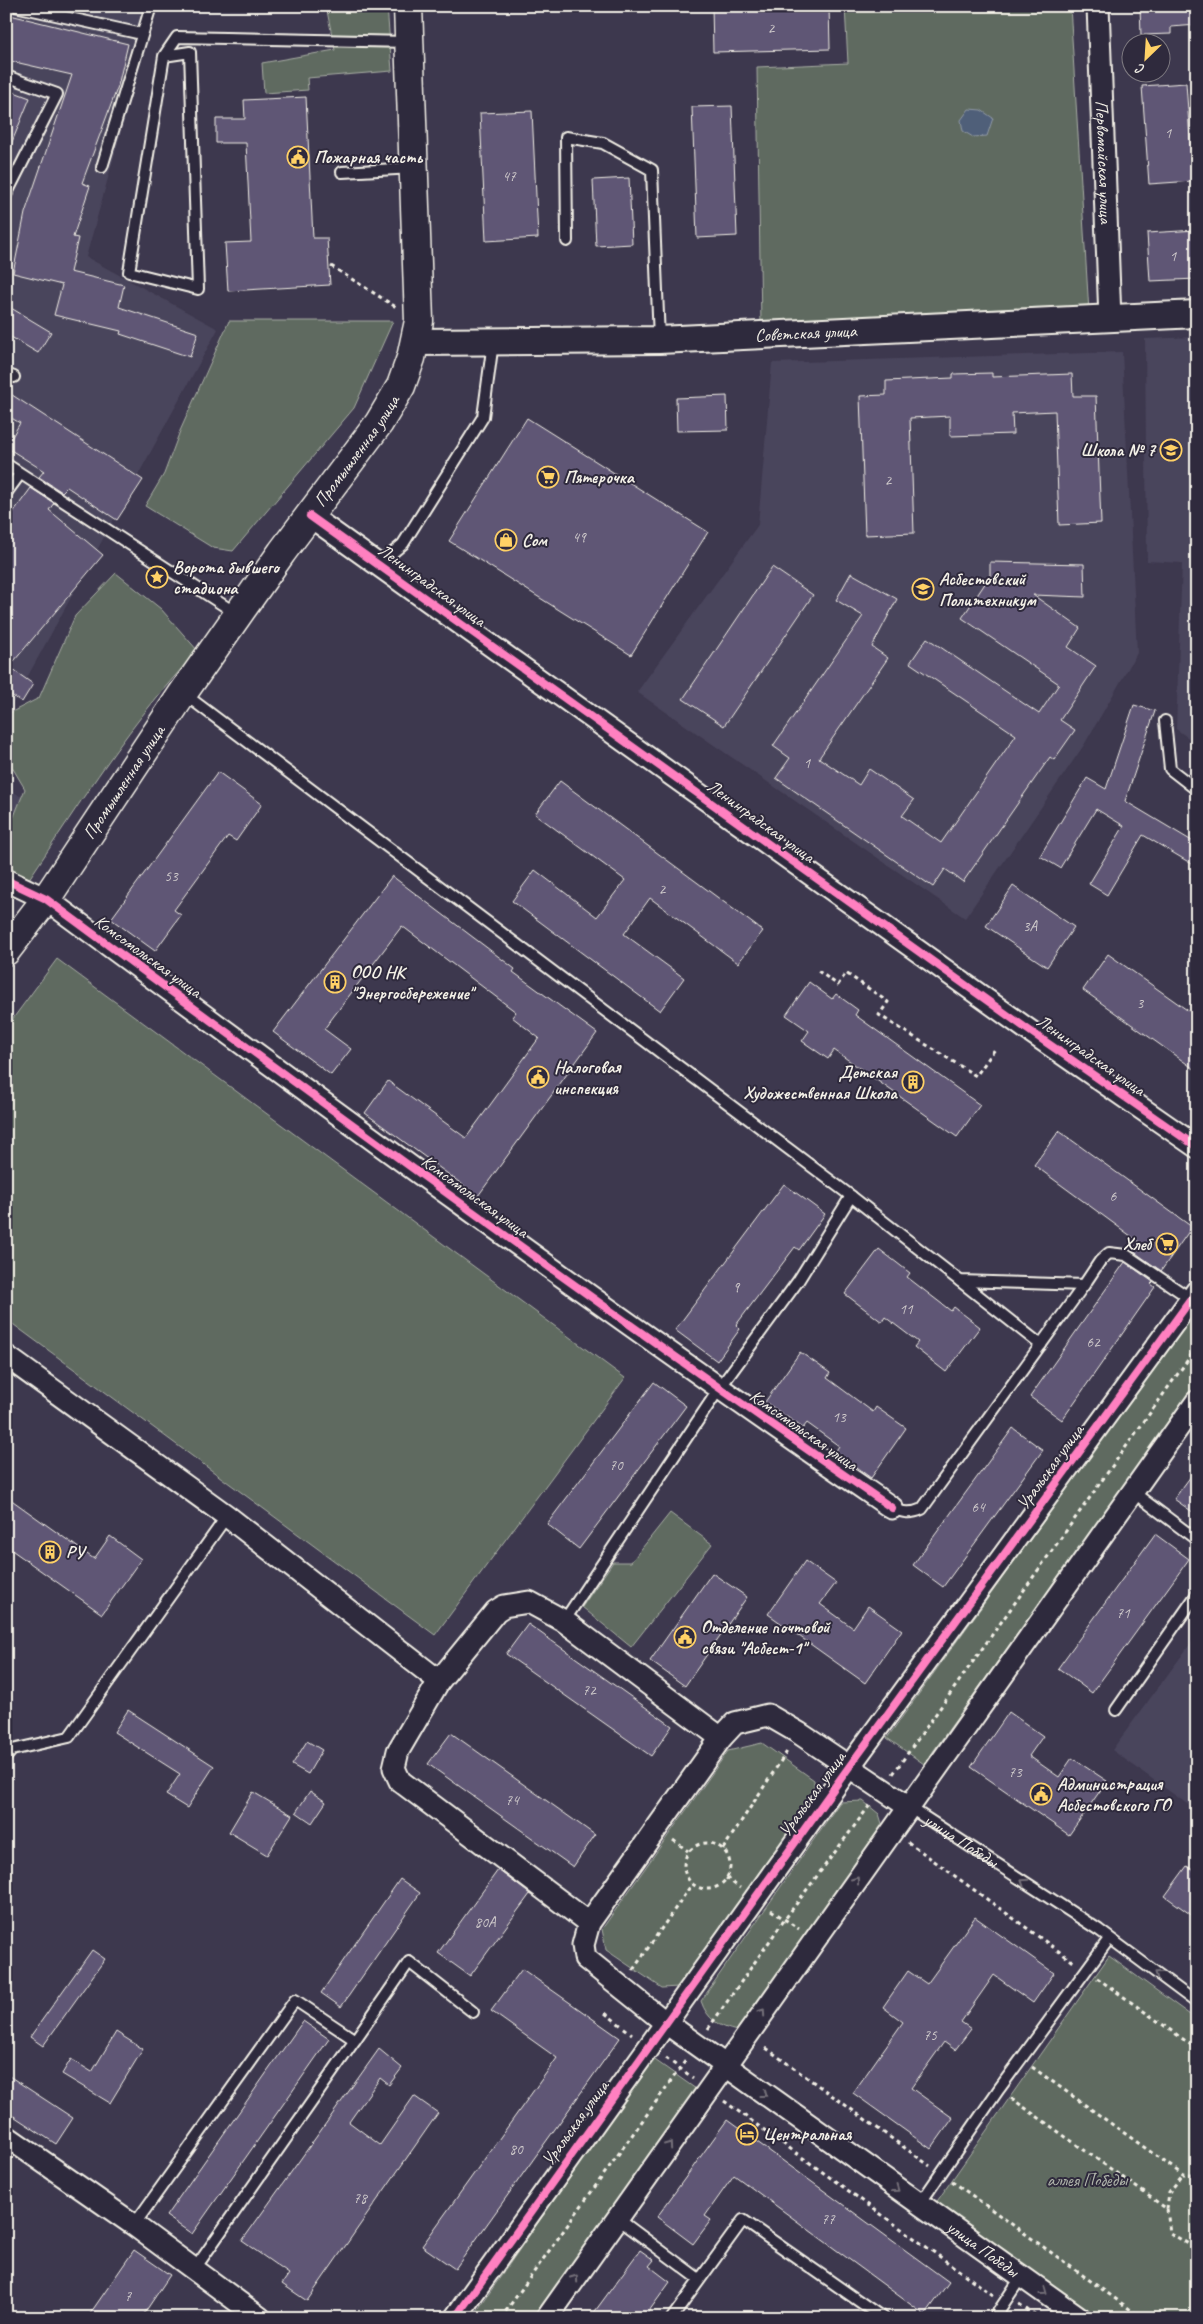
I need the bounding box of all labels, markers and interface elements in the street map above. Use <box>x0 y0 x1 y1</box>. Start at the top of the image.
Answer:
house number: 2 <box>768 19 776 38</box>
north arrow <box>1120 32 1170 82</box>
text: С <box>1132 59 1147 78</box>
street label: Первомайская улица <box>1091 100 1117 226</box>
house number: 1 <box>1165 124 1173 143</box>
public building icon: Пожарная часть <box>286 145 310 169</box>
place label: Пожарная часть <box>314 146 424 168</box>
house number: 47 <box>502 167 517 186</box>
house number: 1 <box>1170 247 1178 266</box>
street label: Советская улица <box>755 319 858 346</box>
street label: Промышленная улица <box>309 390 405 511</box>
school or university icon: Школа № 7 <box>1159 438 1183 462</box>
place label: Школа № 7 <box>1080 439 1157 461</box>
supermarket icon: Пятерочка <box>536 465 560 489</box>
place label: Пятерочка <box>564 466 636 488</box>
house number: 2 <box>885 471 893 490</box>
shop icon: Сом <box>494 528 518 552</box>
house number: 49 <box>572 528 587 547</box>
place label: Сом <box>522 529 548 551</box>
street label: Ленинградская улица <box>374 539 491 632</box>
place label: Ворота бывшего стадиона <box>173 556 281 599</box>
place icon: Ворота бывшего стадиона <box>145 565 169 589</box>
place label: Асбестовский Политехникум <box>939 568 1037 611</box>
school or university icon: Асбестовский Политехникум <box>911 577 935 601</box>
street label: Промышленная улица <box>78 720 170 843</box>
house number: 1 <box>804 754 812 773</box>
street label: Ленинградская улица <box>703 775 820 868</box>
house number: 53 <box>164 867 179 886</box>
house number: 2 <box>659 880 667 899</box>
street label: Комсомольская улица <box>90 910 207 1003</box>
house number: 3А <box>1023 917 1039 936</box>
place label: ООО НК "Энергосбережение" <box>351 961 477 1004</box>
building icon: ООО НК "Энергосбережение" <box>323 970 347 994</box>
house number: 3 <box>1137 994 1145 1013</box>
street label: Ленинградская улица <box>1033 1009 1151 1102</box>
place label: Налоговая инспекция <box>554 1056 622 1099</box>
place label: Детская Художественная Школа <box>743 1061 898 1104</box>
public building icon: Налоговая инспекция <box>526 1065 550 1089</box>
building icon: Детская Художественная Школа <box>901 1070 925 1094</box>
street label: Комсомольская улица <box>417 1150 534 1243</box>
house number: 6 <box>1110 1187 1118 1206</box>
supermarket icon: Хлеб <box>1155 1232 1179 1256</box>
place label: Хлеб <box>1123 1233 1154 1255</box>
house number: 9 <box>733 1278 741 1297</box>
house number: 11 <box>899 1300 914 1319</box>
house number: 62 <box>1086 1333 1101 1352</box>
street label: Комсомольская улица <box>746 1385 864 1476</box>
house number: 13 <box>832 1408 847 1427</box>
street label: Уральская улица <box>1012 1419 1089 1514</box>
house number: 70 <box>609 1456 624 1475</box>
house number: 64 <box>971 1498 986 1517</box>
building icon: РУ <box>38 1540 62 1564</box>
place label: РУ <box>66 1541 87 1563</box>
house number: 71 <box>1116 1604 1131 1623</box>
place label: Отделение почтовой связи "Асбест-1" <box>701 1616 831 1659</box>
public building icon: Отделение почтовой связи "Асбест-1" <box>673 1625 697 1649</box>
house number: 72 <box>582 1681 597 1700</box>
street label: Уральская улица <box>774 1746 851 1841</box>
house number: 73 <box>1008 1763 1023 1782</box>
place label: Администрация Асбестовского ГО <box>1057 1773 1173 1816</box>
public building icon: Администрация Асбестовского ГО <box>1029 1782 1053 1806</box>
house number: 74 <box>505 1791 520 1810</box>
street label: улица Победы <box>919 1808 1003 1873</box>
one-way arrow <box>851 1877 859 1886</box>
one-way arrow <box>1020 1879 1029 1889</box>
house number: 80А <box>474 1913 497 1932</box>
one-way arrow <box>1154 1971 1163 1981</box>
one-way arrow <box>756 2009 765 2018</box>
house number: 75 <box>923 2026 938 2045</box>
street label: Уральская улица <box>537 2075 614 2170</box>
one-way arrow <box>759 2088 768 2097</box>
hotel icon: Центральная <box>735 2122 759 2146</box>
place label: Центральная <box>763 2123 853 2145</box>
house number: 80 <box>509 2140 524 2159</box>
one-way arrow <box>663 2142 671 2151</box>
park label: аллея Победы <box>1047 2169 1129 2191</box>
one-way arrow <box>891 2182 900 2192</box>
house number: 78 <box>353 2189 368 2208</box>
house number: 77 <box>821 2210 836 2229</box>
street label: улица Победы <box>942 2215 1024 2283</box>
one-way arrow <box>569 2274 578 2284</box>
one-way arrow <box>1038 2286 1048 2295</box>
house number: 7 <box>125 2287 133 2306</box>

